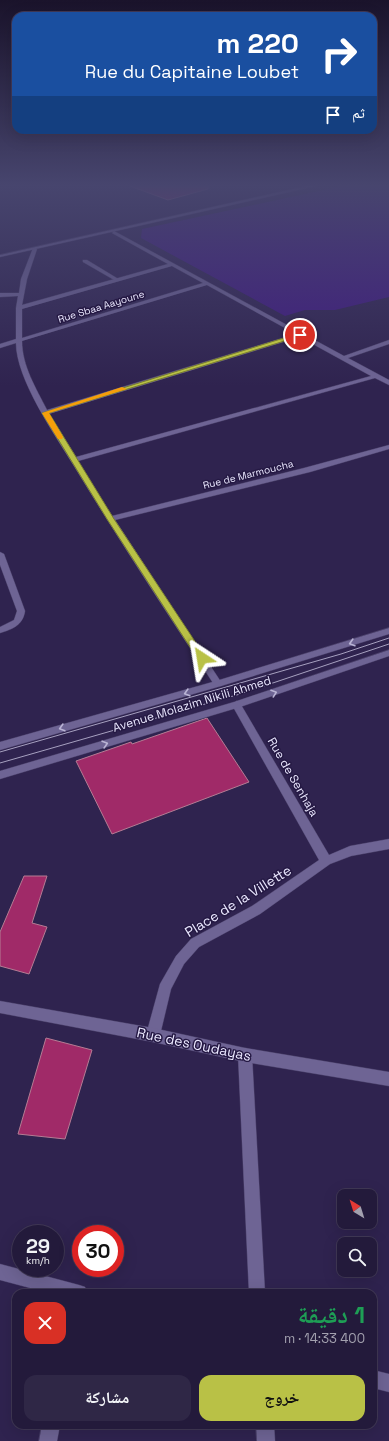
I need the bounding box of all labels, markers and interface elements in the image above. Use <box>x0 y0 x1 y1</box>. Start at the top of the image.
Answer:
text: 220 m <box>217 25 299 61</box>
icon: right <box>313 28 365 80</box>
text: Rue du Capitaine Loubet <box>85 60 299 83</box>
text: ثم <box>352 103 365 122</box>
icon: arrive <box>322 104 344 126</box>
street label: Rue Sbaa Aayoune <box>56 287 146 326</box>
pin <box>283 318 317 352</box>
icon: arrive <box>289 324 311 346</box>
street label: Rue de Marmoucha <box>202 457 295 492</box>
position arrow <box>181 637 223 679</box>
one-way arrow <box>349 638 356 647</box>
street label: Avenue Molazim Nikili Ahmed <box>111 672 273 736</box>
one-way arrow <box>184 688 191 697</box>
one-way arrow <box>271 689 278 697</box>
one-way arrow <box>59 723 66 732</box>
street label: Rue de Senhaja <box>264 734 322 820</box>
one-way arrow <box>101 740 108 749</box>
street label: Place de la Villette <box>181 861 295 941</box>
street label: Rue des Oudayas <box>135 1023 253 1065</box>
north arrow <box>337 1189 377 1229</box>
map controls <box>337 1189 377 1277</box>
speed limit sign: 30 <box>72 1225 124 1277</box>
text: 29 <box>26 1233 50 1259</box>
button: search <box>337 1237 377 1277</box>
text: km/h <box>26 1254 50 1267</box>
text: 1 دقيقة <box>298 1299 365 1330</box>
button: close <box>24 1302 66 1344</box>
text: 400 m · 14:33 <box>284 1330 365 1347</box>
button: مشاركة <box>24 1375 191 1421</box>
button: خروج <box>199 1375 365 1421</box>

